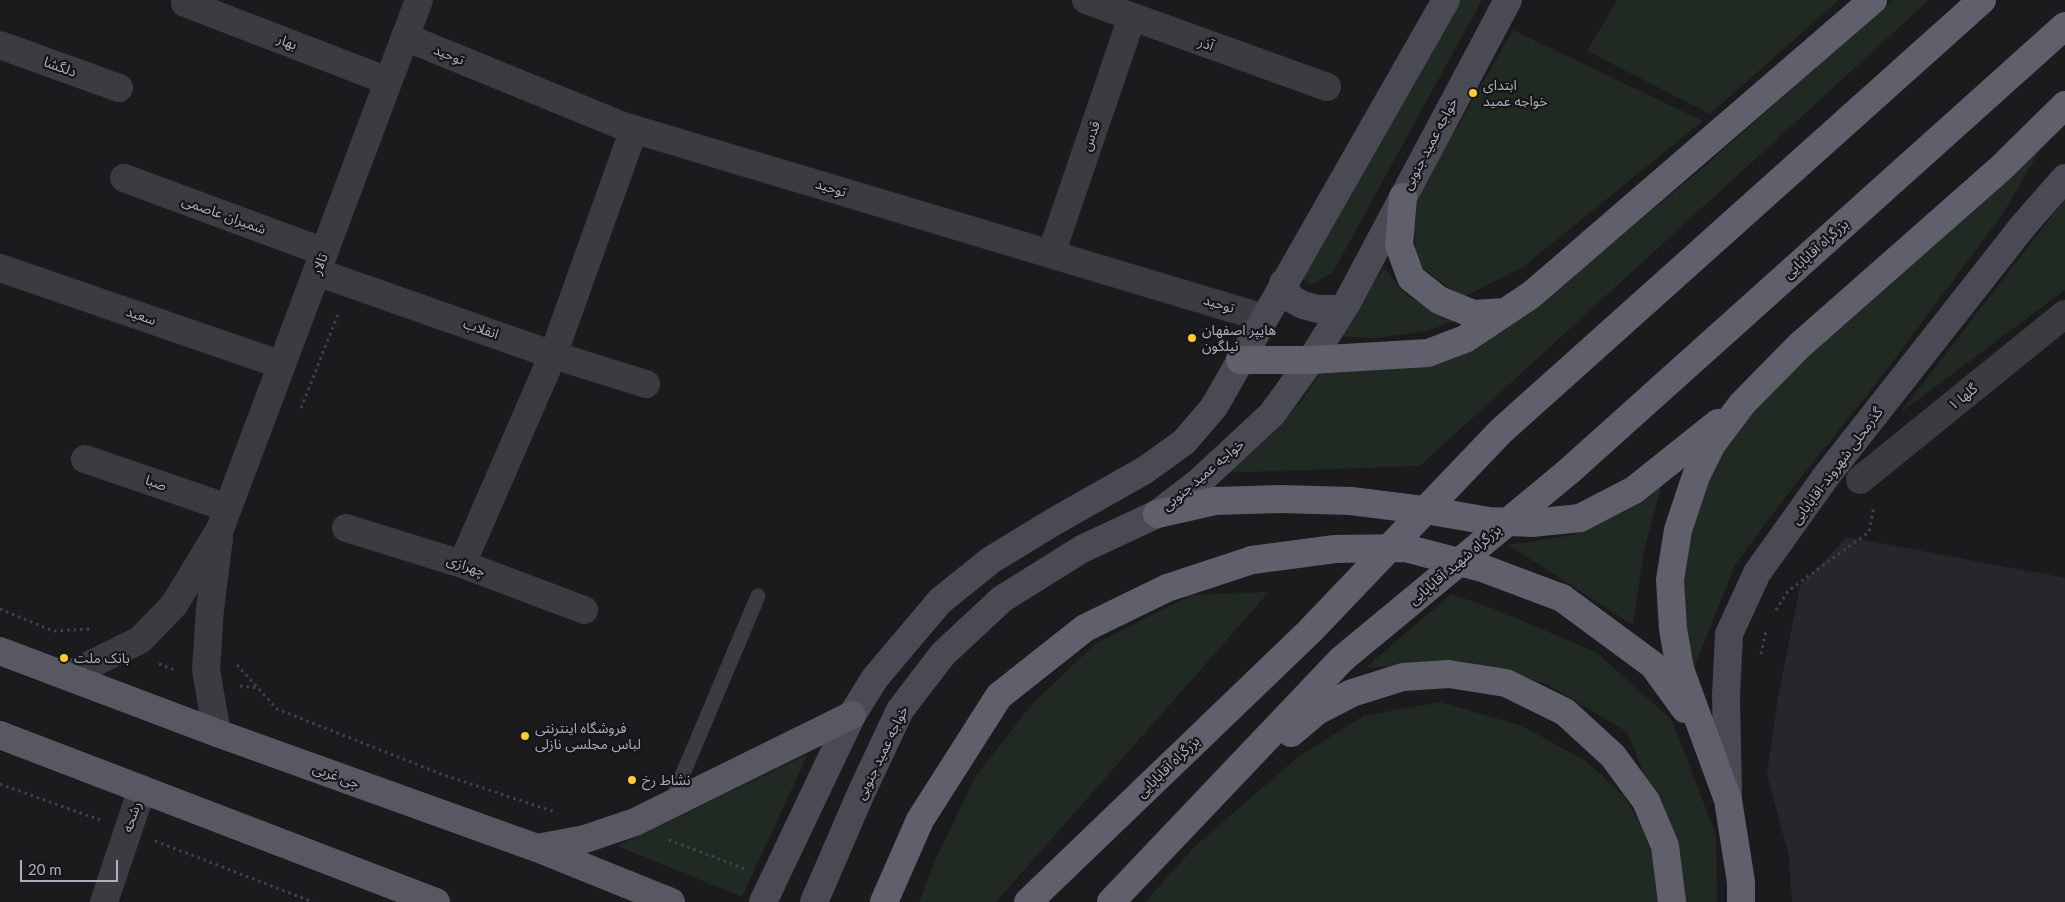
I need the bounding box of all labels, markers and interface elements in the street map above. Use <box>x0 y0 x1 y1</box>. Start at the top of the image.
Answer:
street label: بهار <box>275 31 299 53</box>
street label: آذر <box>1196 34 1216 54</box>
street label: توحید <box>431 41 467 69</box>
street label: دلگشا <box>41 53 79 81</box>
place label: ابتدای خواجه عمید <box>1483 77 1548 110</box>
marker: ابتدای خواجه عمید <box>1467 87 1479 99</box>
street label: خواجه عمید جنوبی <box>1399 95 1461 193</box>
street label: قدس <box>1078 119 1104 153</box>
street label: توحید <box>813 175 849 201</box>
street label: شمیران عاصمی <box>180 192 268 238</box>
street label: بزرگراه آقابابایی <box>1780 216 1852 282</box>
street label: تالار <box>308 251 332 277</box>
street label: توحید <box>1201 291 1237 317</box>
street label: سعید <box>124 303 158 329</box>
street label: انقلاب <box>461 315 501 343</box>
place label: هایپر اصفهان نیلگون <box>1202 322 1276 354</box>
marker: هایپر اصفهان نیلگون <box>1186 332 1198 344</box>
street label: گلها ۱ <box>1945 380 1981 414</box>
street label: گذرمحلی شهروند-اقابابایی <box>1787 404 1887 528</box>
street label: خواجه عمید جنوبی <box>1159 436 1247 514</box>
street label: صبا <box>143 472 169 494</box>
street label: بزرگراه شهید آقابابایی <box>1405 521 1505 609</box>
street label: چهرازی <box>445 552 487 580</box>
place label: بانک ملت <box>74 650 130 666</box>
marker: بانک ملت <box>58 652 70 664</box>
street label: خواجه عمید جنوبی <box>852 704 912 802</box>
place label: فروشگاه اینترنتی لباس مجلسی نازلی <box>535 720 641 752</box>
marker: فروشگاه اینترنتی لباس مجلسی نازلی <box>519 730 531 742</box>
street label: بزرگراه آقابابایی <box>1133 733 1203 801</box>
street label: جی غربی <box>310 760 362 792</box>
place label: نشاط رخ <box>642 772 690 788</box>
marker: نشاط رخ <box>626 774 638 786</box>
street label: رشحه <box>119 799 145 835</box>
scale bar <box>22 850 120 882</box>
text: 20 m <box>28 860 62 878</box>

